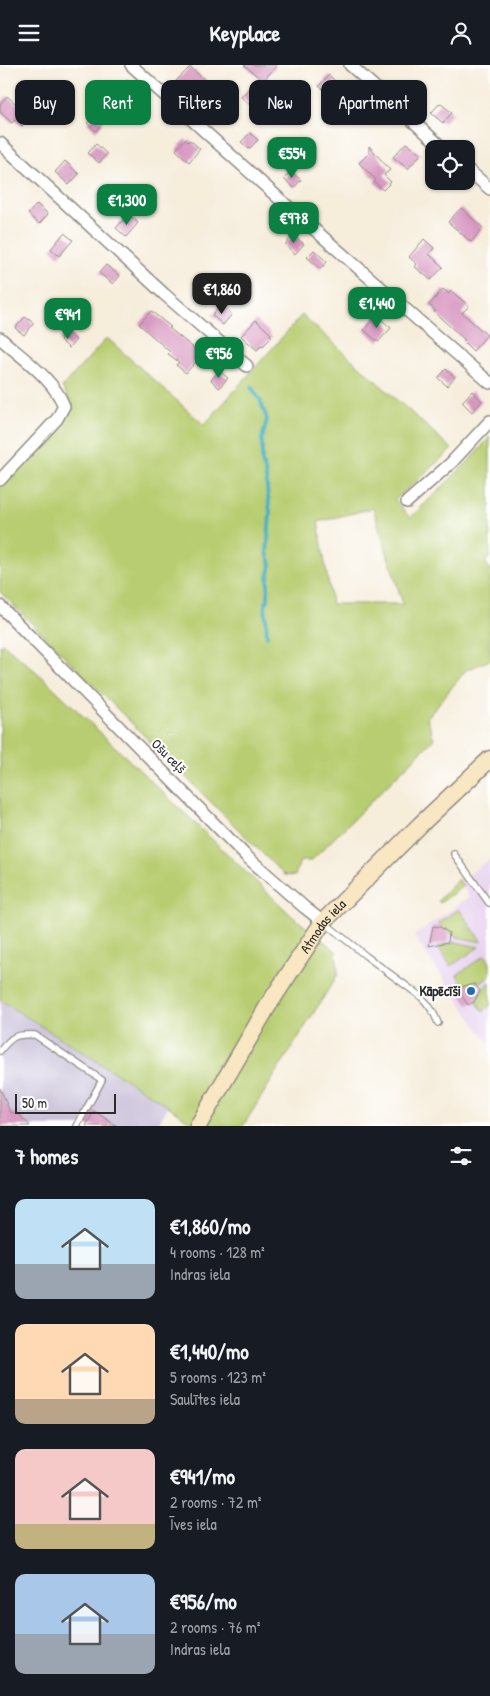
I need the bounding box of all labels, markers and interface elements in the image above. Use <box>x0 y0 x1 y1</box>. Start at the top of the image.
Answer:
text: Keyplace <box>210 18 280 48</box>
icon: menu <box>15 19 43 47</box>
icon: person <box>447 19 475 47</box>
chip: Buy <box>15 80 75 125</box>
chip: Rent <box>85 80 151 125</box>
chip: Filters <box>161 80 239 125</box>
chip: New <box>249 80 311 125</box>
chip: Apartment <box>321 80 427 125</box>
pin: €554 <box>262 137 322 179</box>
map controls <box>425 140 475 190</box>
button: locate <box>425 140 475 190</box>
text: €554 <box>278 142 306 164</box>
pin: €1,300 <box>86 184 168 226</box>
text: €1,300 <box>108 189 146 211</box>
pin: €978 <box>264 201 324 244</box>
text: €978 <box>280 207 308 229</box>
pin: €1,860 <box>181 273 263 315</box>
text: €1,860 <box>203 278 241 300</box>
pin: €1,440 <box>336 287 418 329</box>
text: €1,440 <box>359 292 395 314</box>
pin: €941 <box>38 297 98 340</box>
text: €941 <box>55 303 81 325</box>
pin: €956 <box>189 337 249 379</box>
text: €956 <box>206 342 232 364</box>
street label: Ošu ceļš <box>148 734 191 777</box>
street label: Atmodas iela <box>295 894 350 957</box>
place label: Kāpēcīši <box>420 981 461 1002</box>
marker: Kāpēcīši <box>465 985 477 997</box>
scale bar <box>15 1091 116 1114</box>
text: 50 m <box>22 1093 47 1112</box>
text: 7 homes <box>15 1142 78 1171</box>
icon: filters <box>447 1142 475 1170</box>
text: €1,860/mo <box>170 1212 250 1241</box>
icon: home <box>55 1219 115 1279</box>
text: 4 rooms · 128 m² <box>170 1241 265 1263</box>
text: Indras iela <box>170 1263 230 1285</box>
text: €1,440/mo <box>170 1337 249 1366</box>
icon: home <box>55 1344 115 1404</box>
text: 5 rooms · 123 m² <box>170 1366 266 1388</box>
text: Saulītes iela <box>170 1388 240 1410</box>
text: €941/mo <box>170 1462 235 1491</box>
icon: home <box>55 1469 115 1529</box>
text: 2 rooms · 72 m² <box>170 1491 261 1513</box>
text: Īves iela <box>170 1513 217 1535</box>
text: €956/mo <box>170 1587 237 1616</box>
icon: home <box>55 1594 115 1654</box>
text: 2 rooms · 76 m² <box>170 1616 260 1638</box>
text: Indras iela <box>170 1638 230 1660</box>

